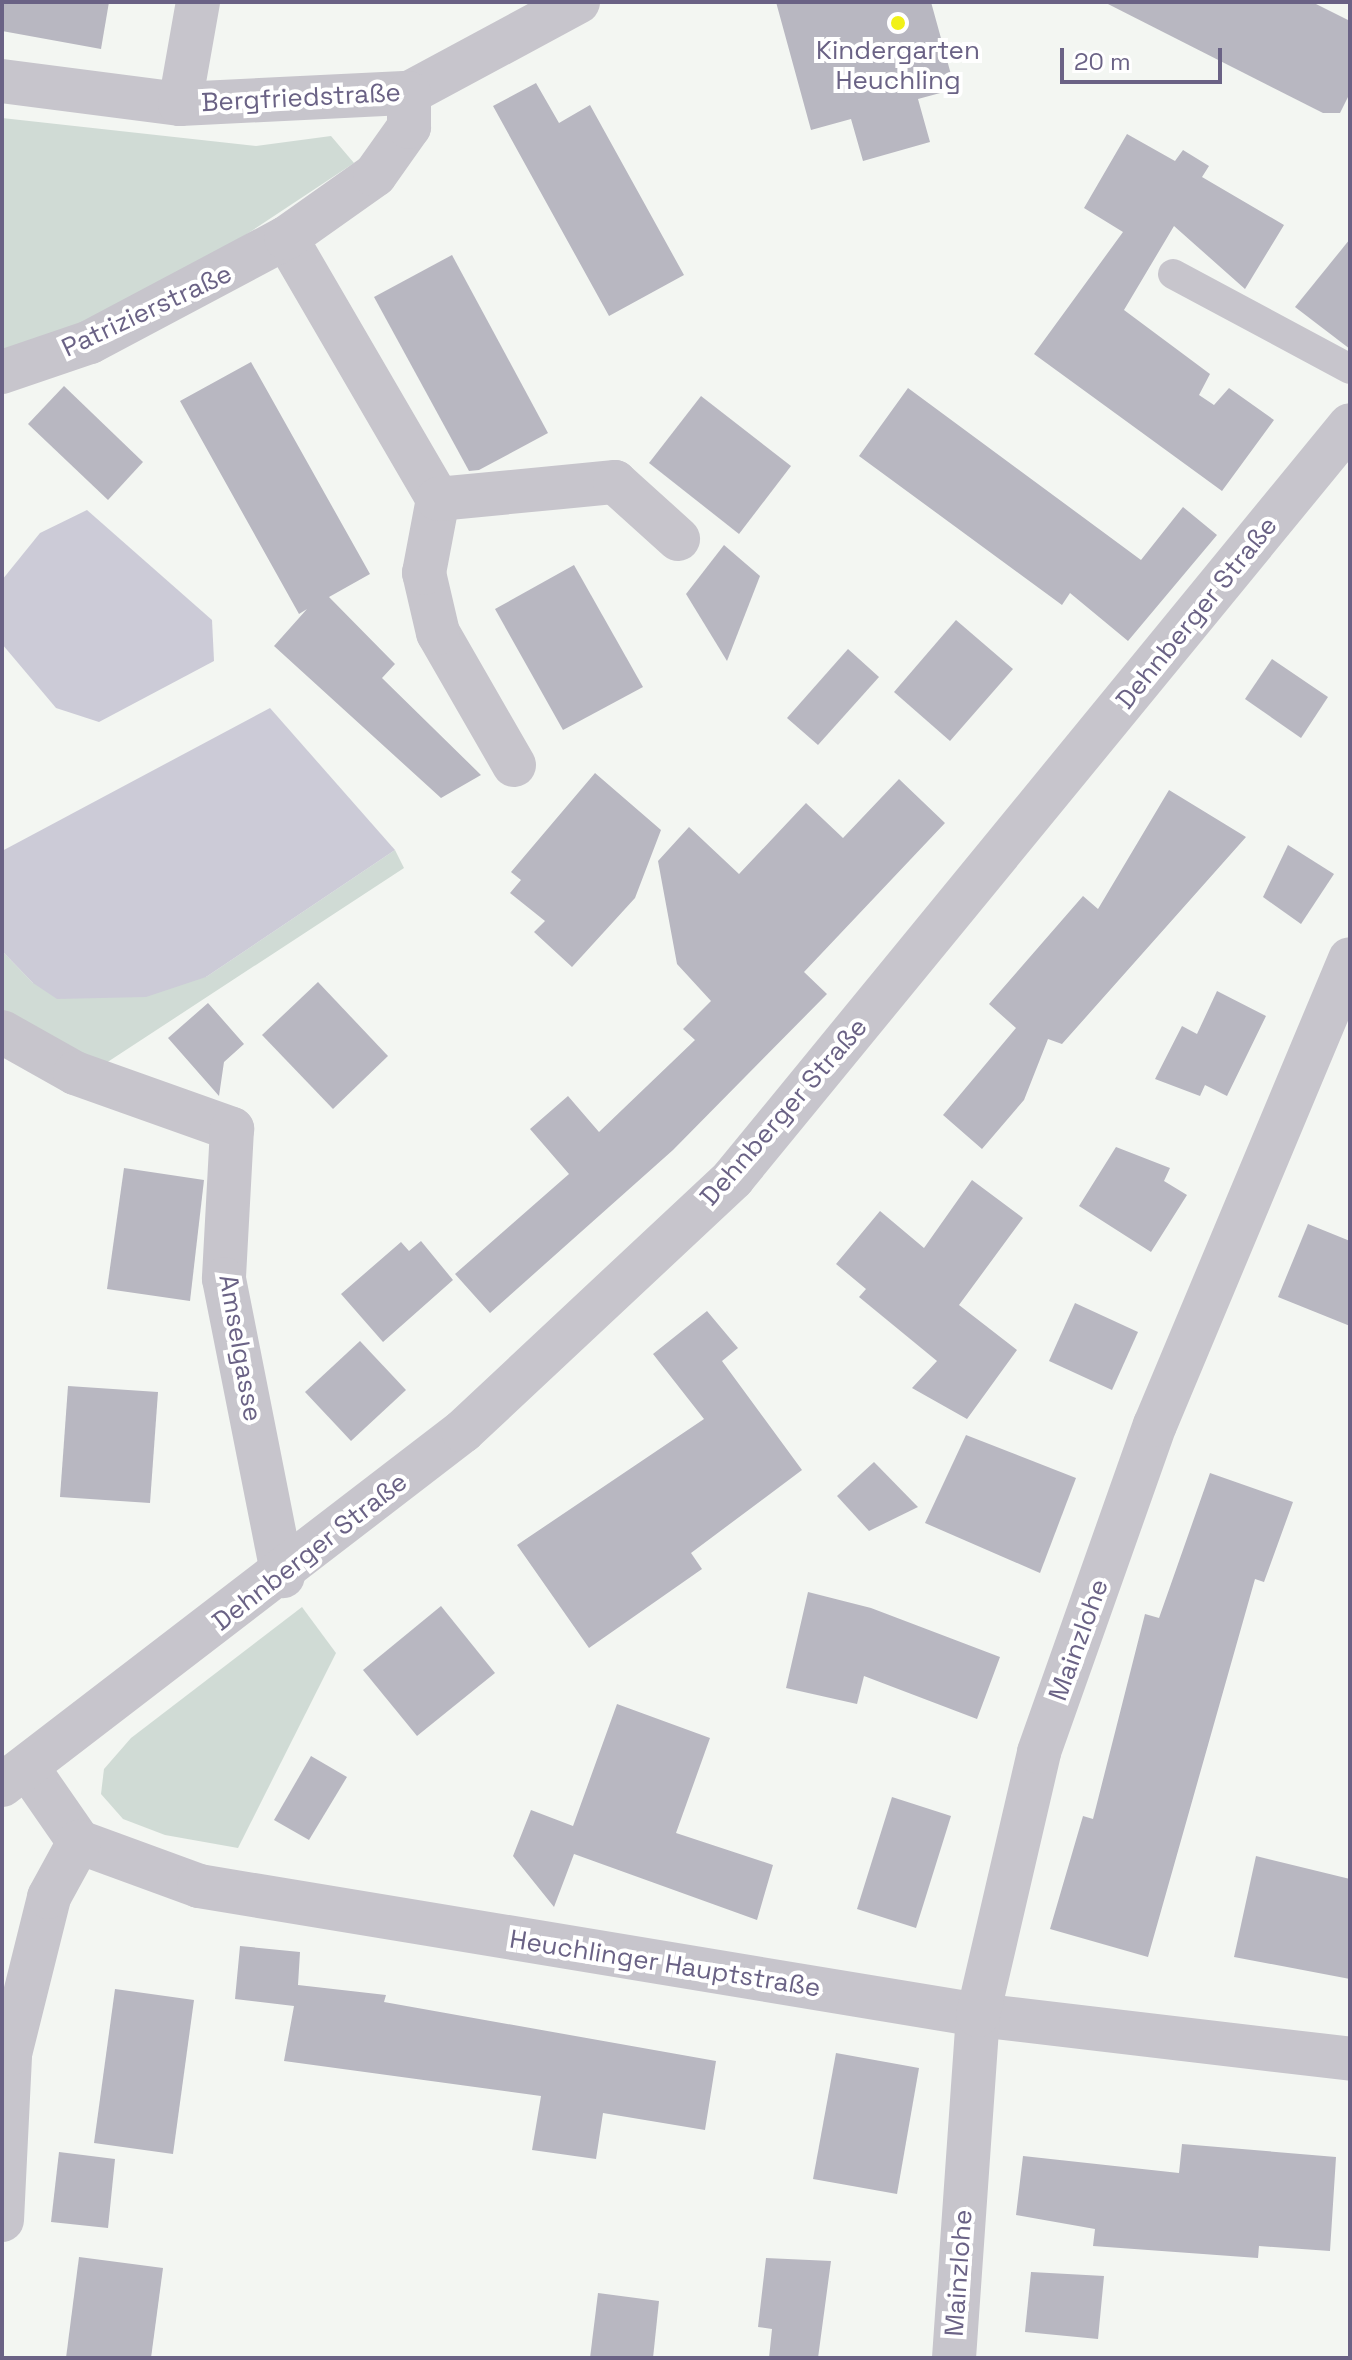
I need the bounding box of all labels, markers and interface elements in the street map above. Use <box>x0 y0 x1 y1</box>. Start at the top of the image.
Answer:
marker: Kindergarten Heuchling <box>889 14 907 32</box>
scale bar <box>1064 32 1226 82</box>
place label: Kindergarten Heuchling <box>816 35 980 96</box>
text: 20 m <box>1074 46 1131 77</box>
street label: Bergfriedstraße <box>200 77 402 119</box>
street label: Patrizierstraße <box>57 258 237 364</box>
street label: Dehnberger Straße <box>1110 511 1284 715</box>
street label: Dehnberger Straße <box>694 1012 874 1212</box>
street label: Amselgasse <box>212 1272 268 1424</box>
street label: Dehnberger Straße <box>206 1466 414 1638</box>
street label: Mainzlohe <box>1043 1575 1115 1705</box>
street label: Heuchlinger Hauptstraße <box>507 1924 823 2004</box>
street label: Mainzlohe <box>939 2209 979 2337</box>

